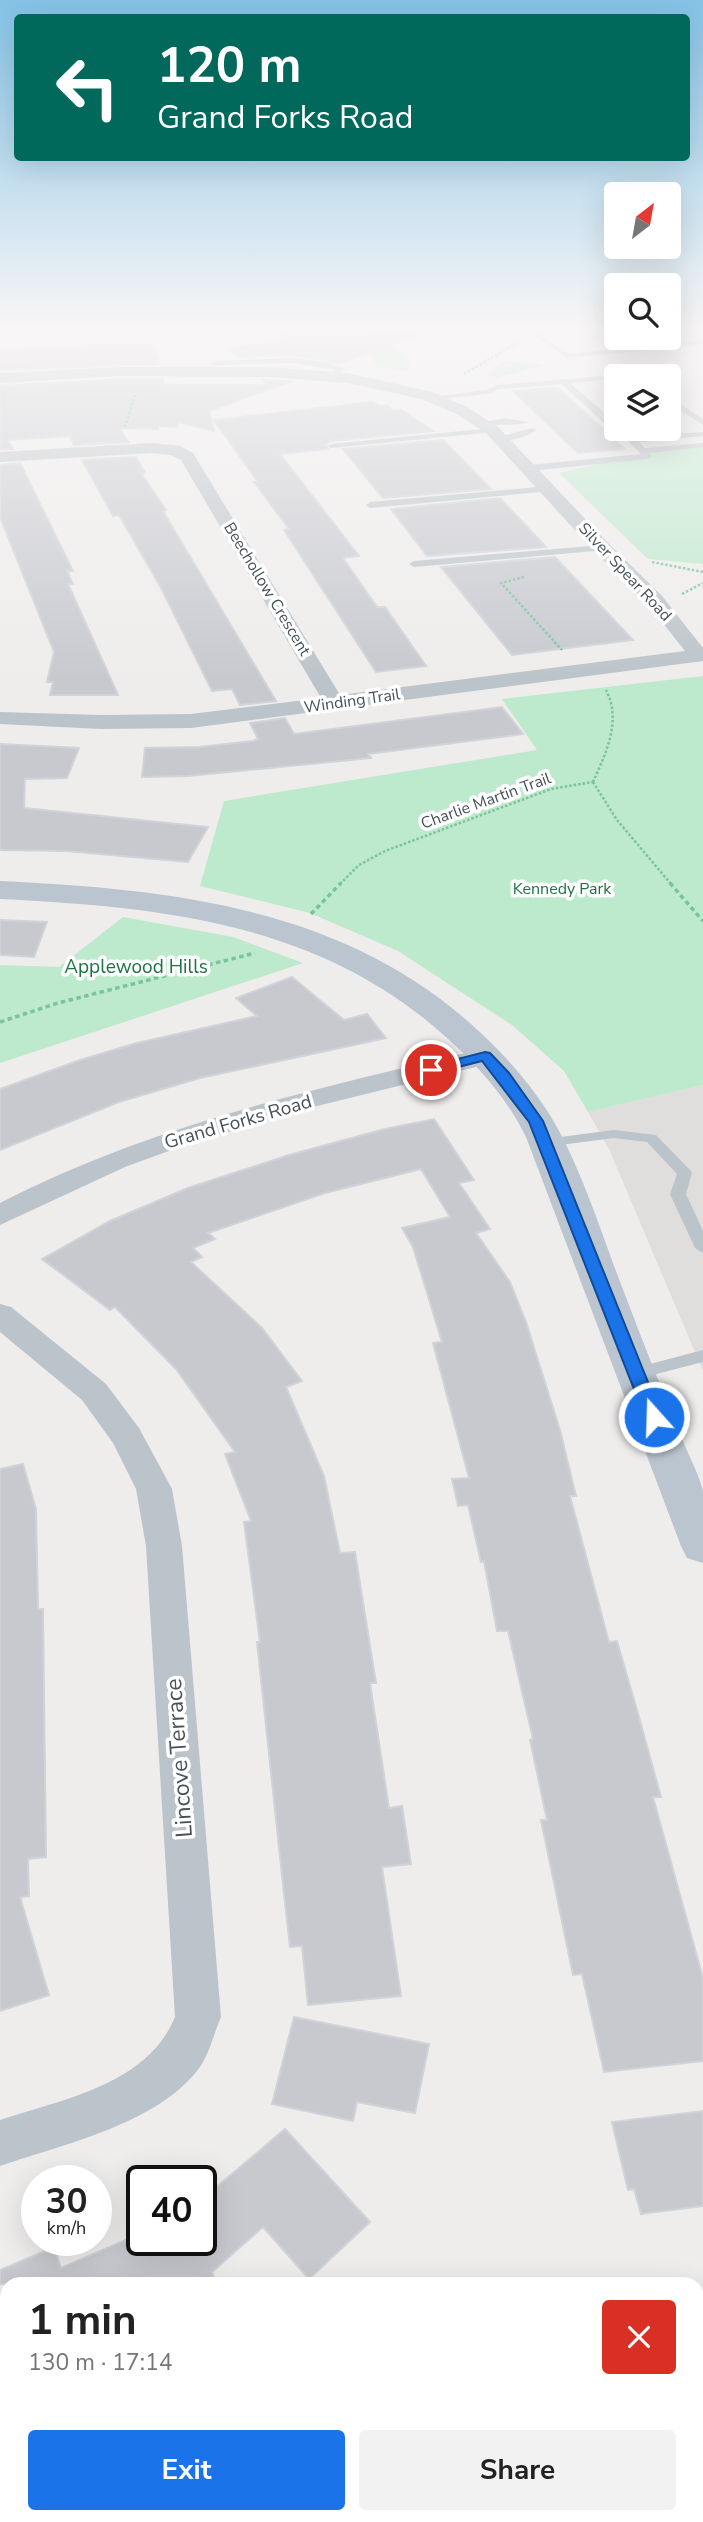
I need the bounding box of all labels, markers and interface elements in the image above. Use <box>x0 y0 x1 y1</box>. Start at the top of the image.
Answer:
text: 120 m <box>157 32 301 99</box>
icon: left <box>42 42 133 133</box>
text: Grand Forks Road <box>157 96 414 139</box>
north arrow <box>604 182 681 259</box>
map controls <box>604 182 681 441</box>
button: search <box>604 273 681 350</box>
button: layers <box>604 364 681 441</box>
street label: Beechollow Crescent <box>218 518 316 660</box>
street label: Silver Spear Road <box>573 518 677 626</box>
street label: Winding Trail <box>302 683 402 719</box>
street label: Charlie Martin Trail <box>418 767 554 835</box>
park label: Kennedy Park <box>513 878 612 900</box>
park label: Applewood Hills <box>64 954 208 980</box>
pin <box>401 1040 461 1100</box>
icon: arrive <box>412 1051 450 1089</box>
street label: Grand Forks Road <box>161 1089 315 1155</box>
position arrow <box>617 1380 691 1454</box>
street label: Lincove Terrace <box>158 1677 200 1839</box>
speed limit sign: 40 <box>126 2165 217 2256</box>
text: 30 <box>45 2178 88 2225</box>
text: km/h <box>47 2216 86 2240</box>
text: 1 min <box>28 2292 137 2349</box>
button: close <box>602 2300 676 2374</box>
text: 130 m · 17:14 <box>28 2347 173 2378</box>
button: Exit <box>28 2430 345 2510</box>
button: Share <box>359 2430 676 2510</box>

